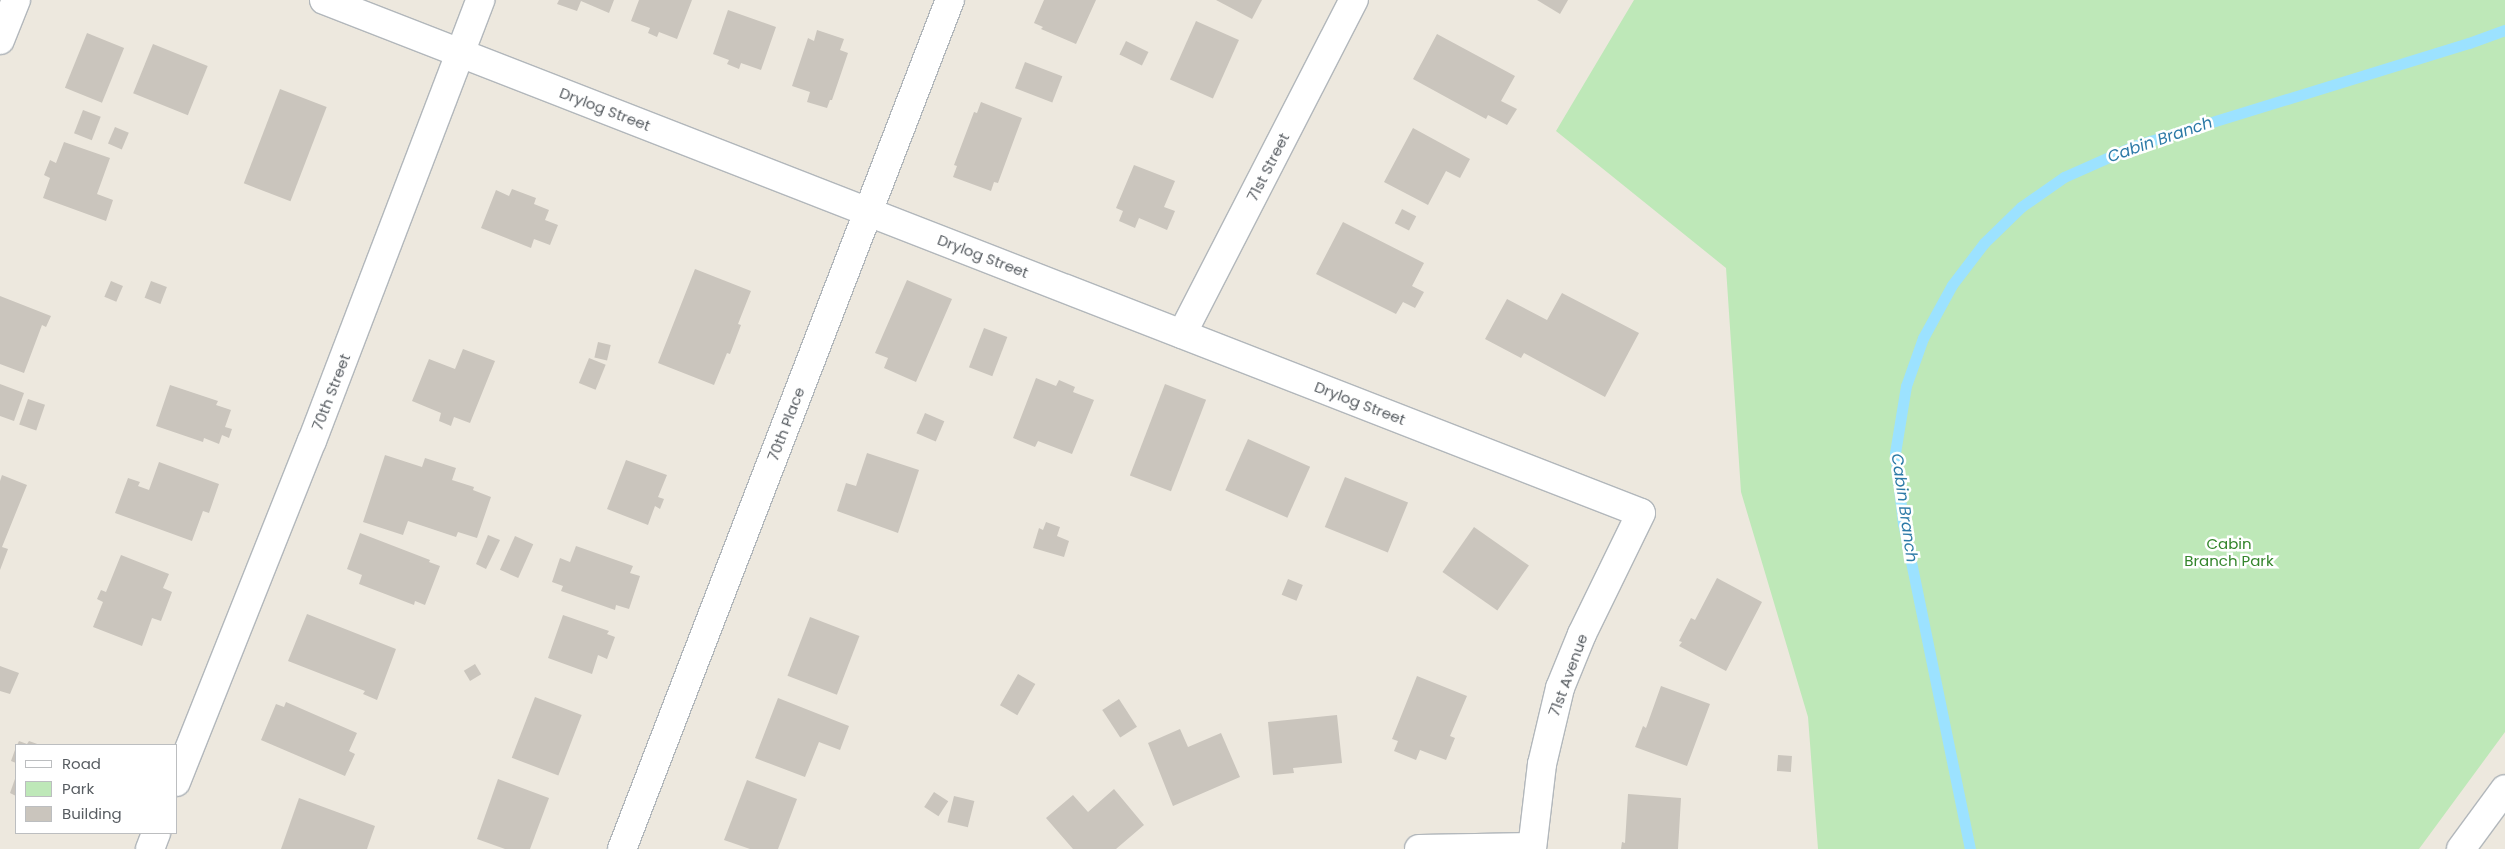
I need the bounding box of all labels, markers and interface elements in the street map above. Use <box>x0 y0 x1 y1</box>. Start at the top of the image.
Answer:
street label: Drylog Street <box>557 83 653 135</box>
water label: Cabin Branch <box>2105 113 2215 167</box>
street label: 71st Street <box>1243 130 1293 204</box>
street label: Drylog Street <box>935 230 1031 282</box>
street label: 70th Street <box>308 351 354 433</box>
street label: Drylog Street <box>1312 377 1408 429</box>
street label: 70th Place <box>764 385 808 463</box>
water label: Cabin Branch <box>1887 452 1921 564</box>
park label: Cabin Branch Park <box>2184 534 2274 569</box>
street label: 71st Avenue <box>1545 631 1591 719</box>
legend <box>15 744 178 834</box>
text: Road <box>62 753 101 774</box>
text: Park <box>62 778 94 799</box>
text: Building <box>62 803 122 824</box>

